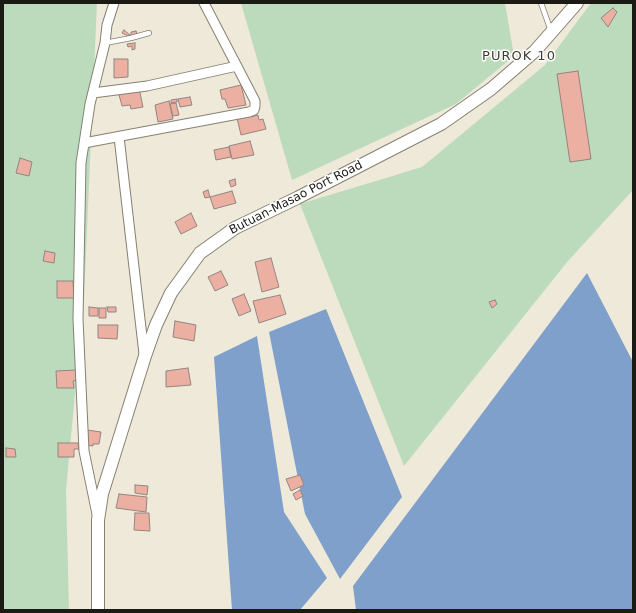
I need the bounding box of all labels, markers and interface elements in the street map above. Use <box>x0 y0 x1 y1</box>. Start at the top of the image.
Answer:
district label: PUROK 10 <box>482 49 556 65</box>
street label: Butuan-Masao Port Road <box>227 158 365 238</box>

